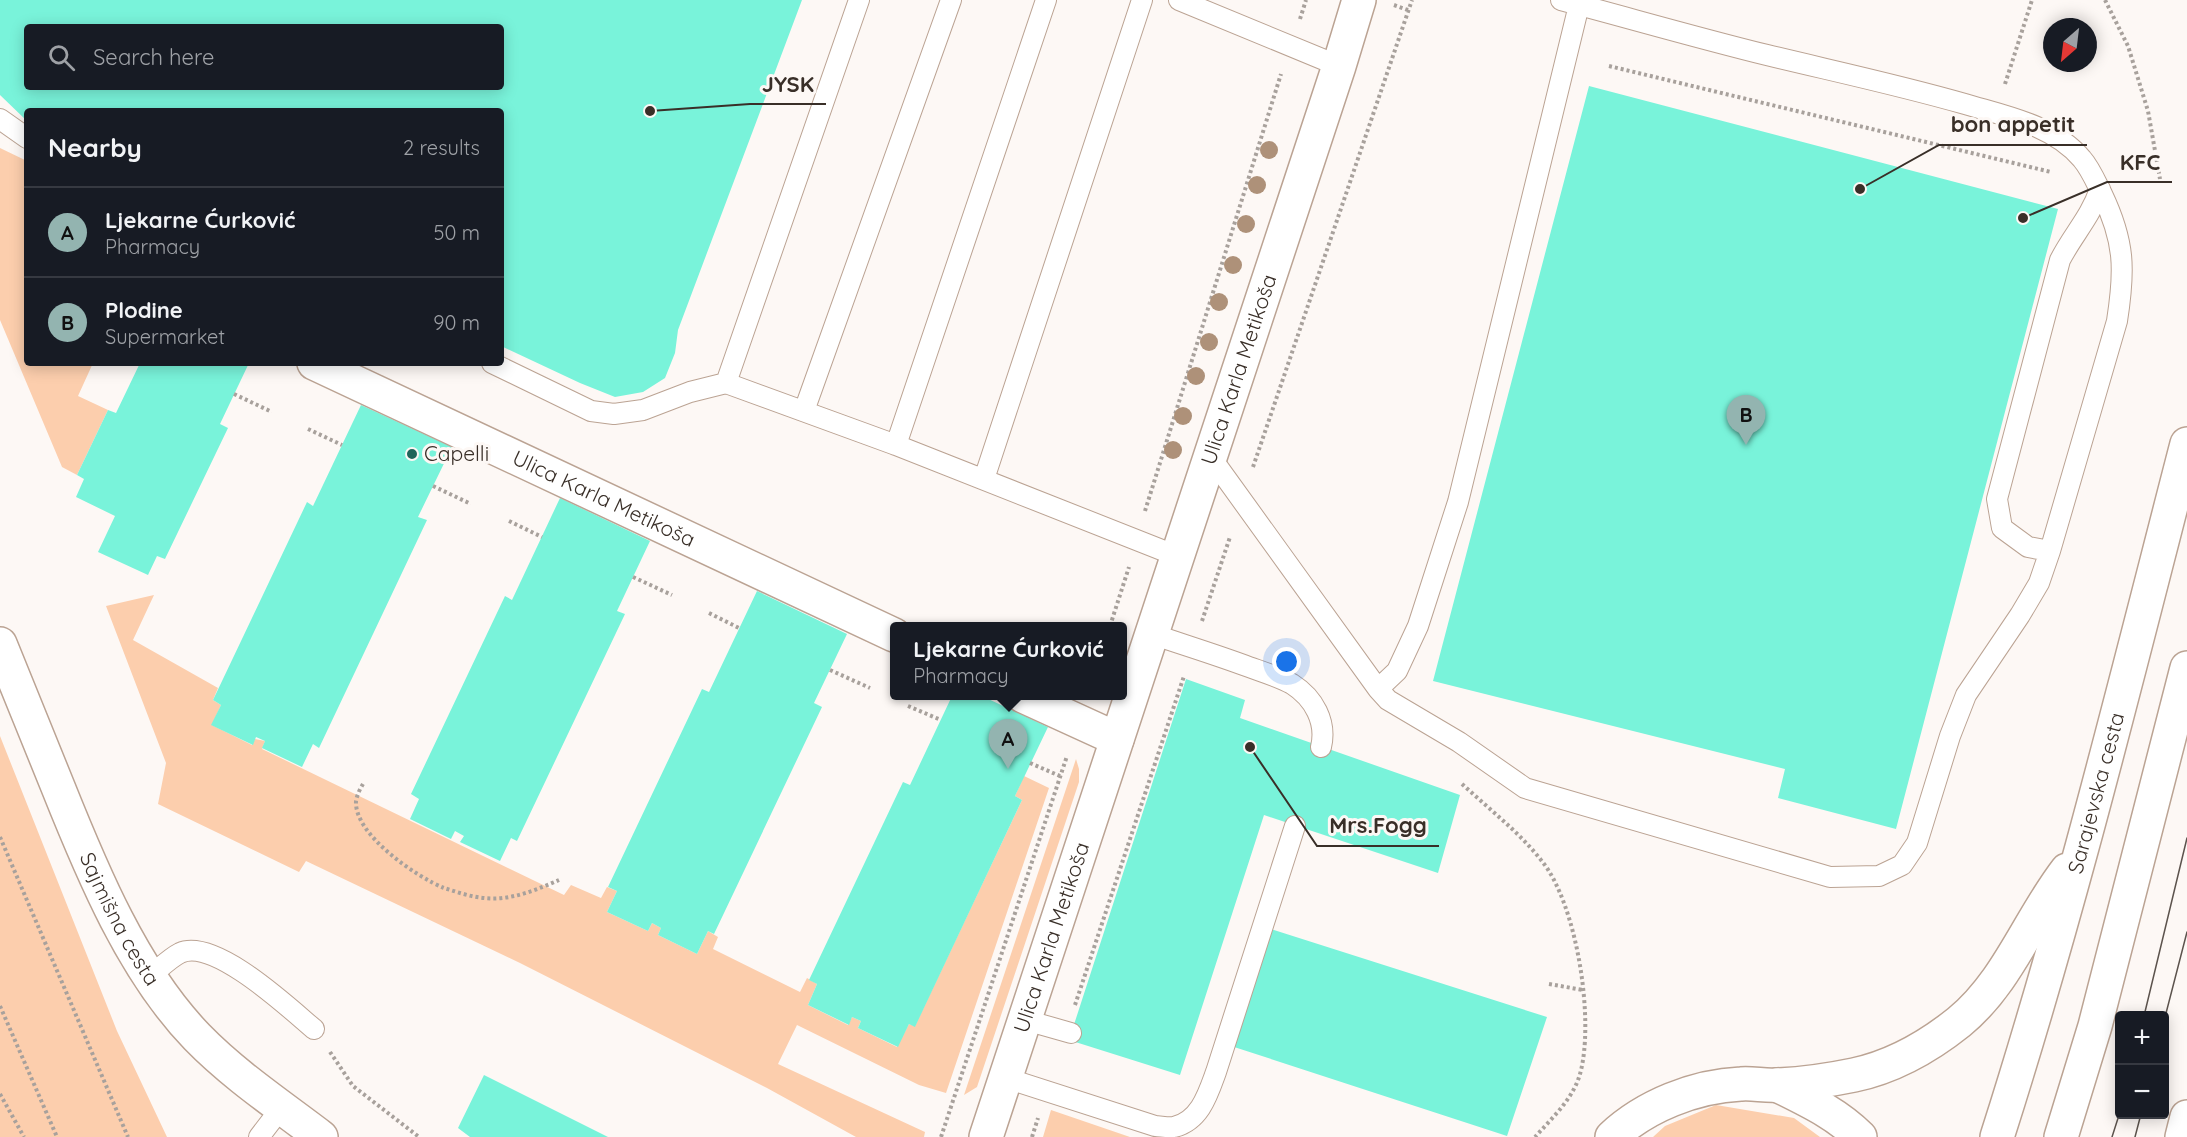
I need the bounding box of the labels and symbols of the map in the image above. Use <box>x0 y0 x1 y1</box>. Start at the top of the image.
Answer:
north arrow <box>2043 18 2097 72</box>
callout: JYSK <box>750 64 826 104</box>
text: JYSK <box>762 70 814 98</box>
callout: bon appetit <box>1939 105 2087 145</box>
text: bon appetit <box>1951 110 2075 138</box>
callout: KFC <box>2107 142 2172 182</box>
text: KFC <box>2120 148 2160 176</box>
street label: Ulica Karla Metikoša <box>1194 271 1281 468</box>
pin: B <box>1726 396 1766 445</box>
place label: Capelli <box>424 440 489 466</box>
street label: Ulica Karla Metikoša <box>509 444 700 552</box>
marker: Capelli <box>405 447 419 461</box>
your location <box>1272 647 1301 676</box>
street label: Sarajevska cesta <box>2061 710 2129 876</box>
pin: A <box>988 720 1028 769</box>
callout: Mrs.Fogg <box>1317 806 1439 846</box>
text: Mrs.Fogg <box>1329 811 1427 839</box>
street label: Ulica Karla Metikoša <box>1007 839 1094 1036</box>
street label: Sajmišna cesta <box>75 848 166 990</box>

